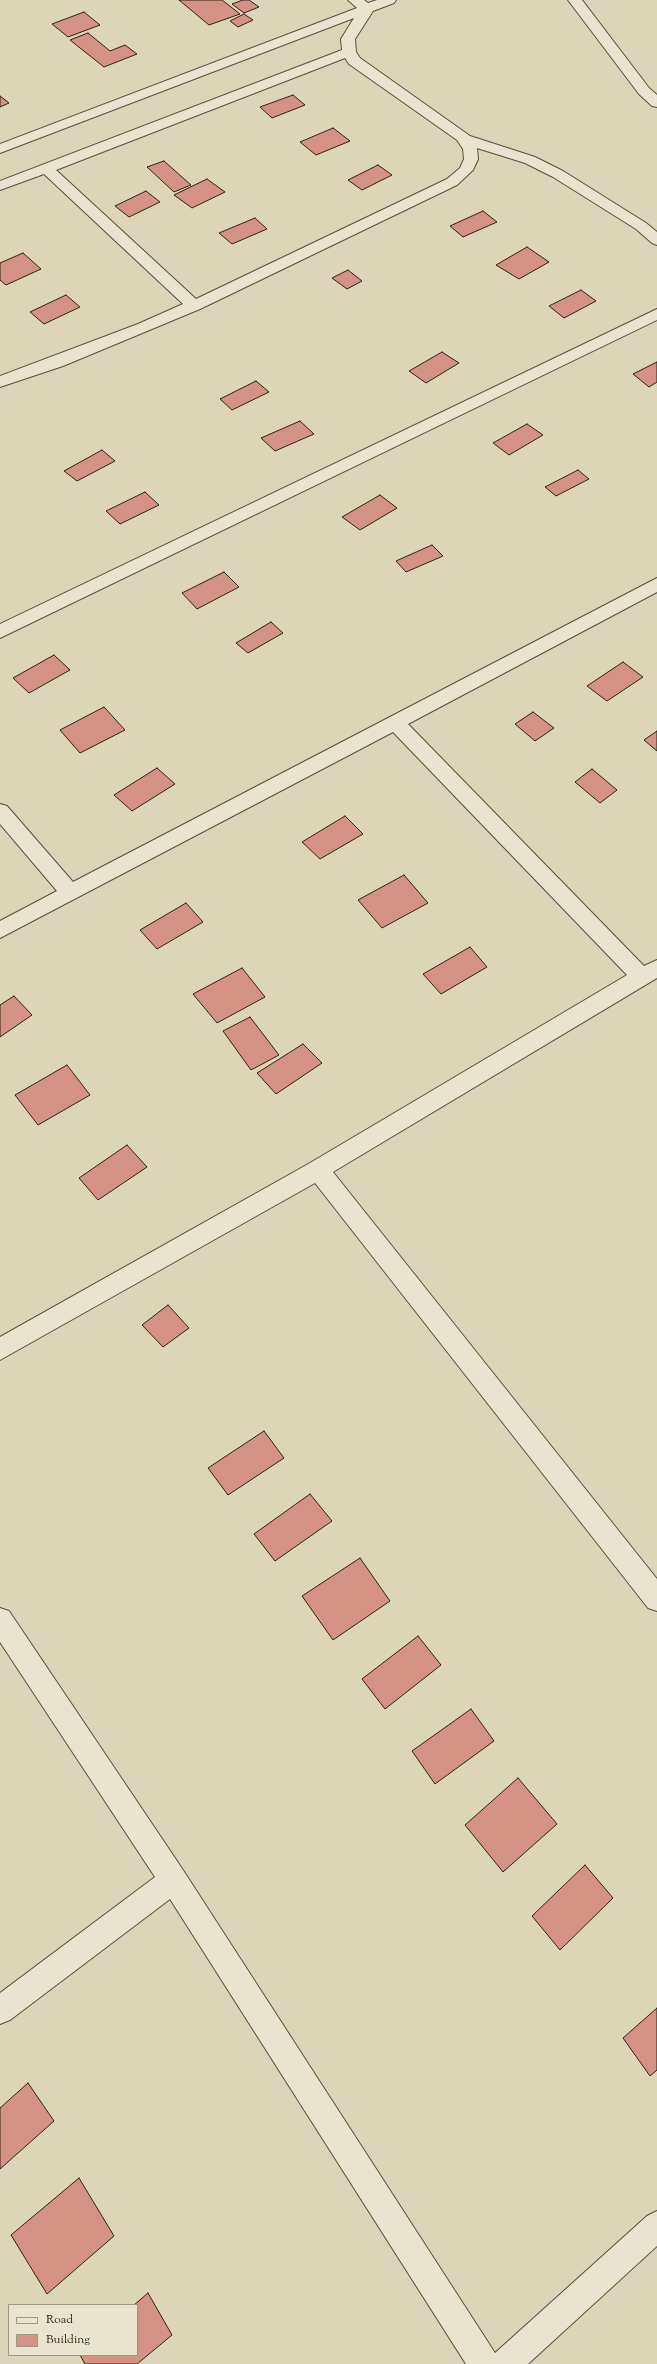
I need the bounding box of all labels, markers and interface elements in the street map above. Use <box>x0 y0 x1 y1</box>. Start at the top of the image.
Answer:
legend <box>8 2304 138 2356</box>
text: Road <box>46 2311 73 2329</box>
text: Building <box>46 2331 90 2349</box>

